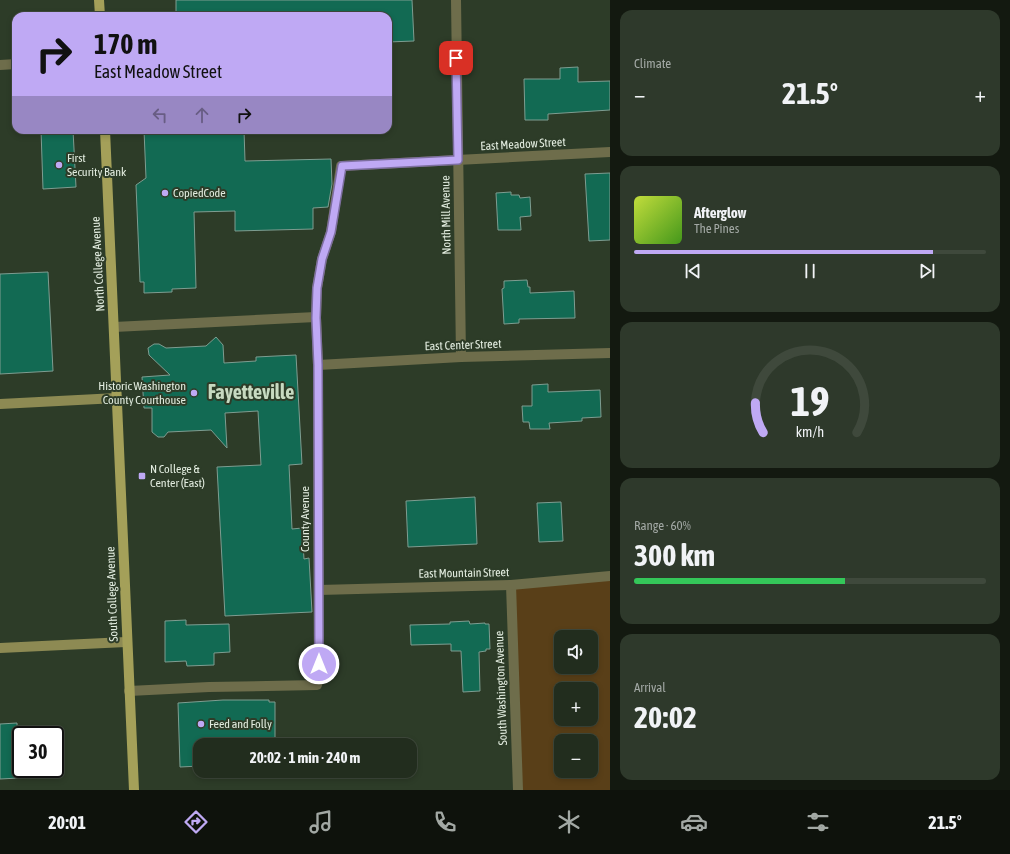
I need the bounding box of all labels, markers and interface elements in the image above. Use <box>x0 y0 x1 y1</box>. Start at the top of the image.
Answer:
icon: right <box>28 28 80 80</box>
text: 170 m <box>94 28 157 60</box>
pin <box>439 41 473 75</box>
icon: arrive <box>445 47 467 69</box>
text: Climate <box>634 56 671 71</box>
text: East Meadow Street <box>94 61 222 82</box>
text: 21.5° <box>782 76 838 110</box>
text: − <box>634 81 645 107</box>
text: + <box>975 81 986 107</box>
icon: left <box>149 104 171 126</box>
icon: ahead <box>191 104 213 126</box>
icon: right <box>233 104 255 126</box>
street label: East Meadow Street <box>480 135 567 153</box>
place label: First Security Bank <box>67 151 127 179</box>
marker: First Security Bank <box>54 160 64 170</box>
street label: North Mill Avenue <box>438 175 454 255</box>
place label: CopiedCode <box>173 186 226 200</box>
marker: CopiedCode <box>160 188 170 198</box>
text: Afterglow <box>694 204 747 221</box>
street label: North College Avenue <box>89 216 107 312</box>
text: The Pines <box>694 221 739 236</box>
icon: previous <box>682 260 704 282</box>
icon: pause <box>799 260 821 282</box>
icon: next <box>916 260 938 282</box>
street label: East Center Street <box>424 337 502 353</box>
text: 19 <box>790 377 830 425</box>
place label: Historic Washington County Courthouse <box>98 379 186 407</box>
district label: Fayetteville <box>208 380 294 403</box>
marker: Historic Washington County Courthouse <box>189 388 199 398</box>
text: km/h <box>796 424 824 440</box>
place label: N College & Center (East) <box>150 462 205 490</box>
marker: N College & Center (East) <box>137 471 147 481</box>
street label: County Avenue <box>298 486 312 552</box>
text: Range · 60% <box>634 518 691 533</box>
text: 300 km <box>634 538 715 572</box>
street label: South College Avenue <box>103 546 121 642</box>
street label: East Mountain Street <box>418 565 510 581</box>
street label: South Washington Avenue <box>492 630 510 746</box>
map controls <box>554 630 598 778</box>
button: sound <box>554 630 598 674</box>
position arrow <box>298 643 340 685</box>
text: Arrival <box>634 680 666 695</box>
button: + <box>554 682 598 726</box>
text: 20:02 <box>634 700 697 734</box>
place label: Feed and Folly <box>209 717 272 731</box>
marker: Feed and Folly <box>196 719 206 729</box>
speed limit sign: 30 <box>12 726 64 778</box>
button: − <box>554 734 598 778</box>
text: 20:02 · 1 min · 240 m <box>250 749 360 766</box>
icon: directions <box>182 808 210 836</box>
icon: music <box>307 808 335 836</box>
icon: phone <box>431 808 459 836</box>
icon: climate <box>555 808 583 836</box>
icon: car <box>680 808 708 836</box>
icon: filters <box>804 808 832 836</box>
text: 20:01 <box>48 812 86 833</box>
text: 21.5° <box>928 812 962 833</box>

